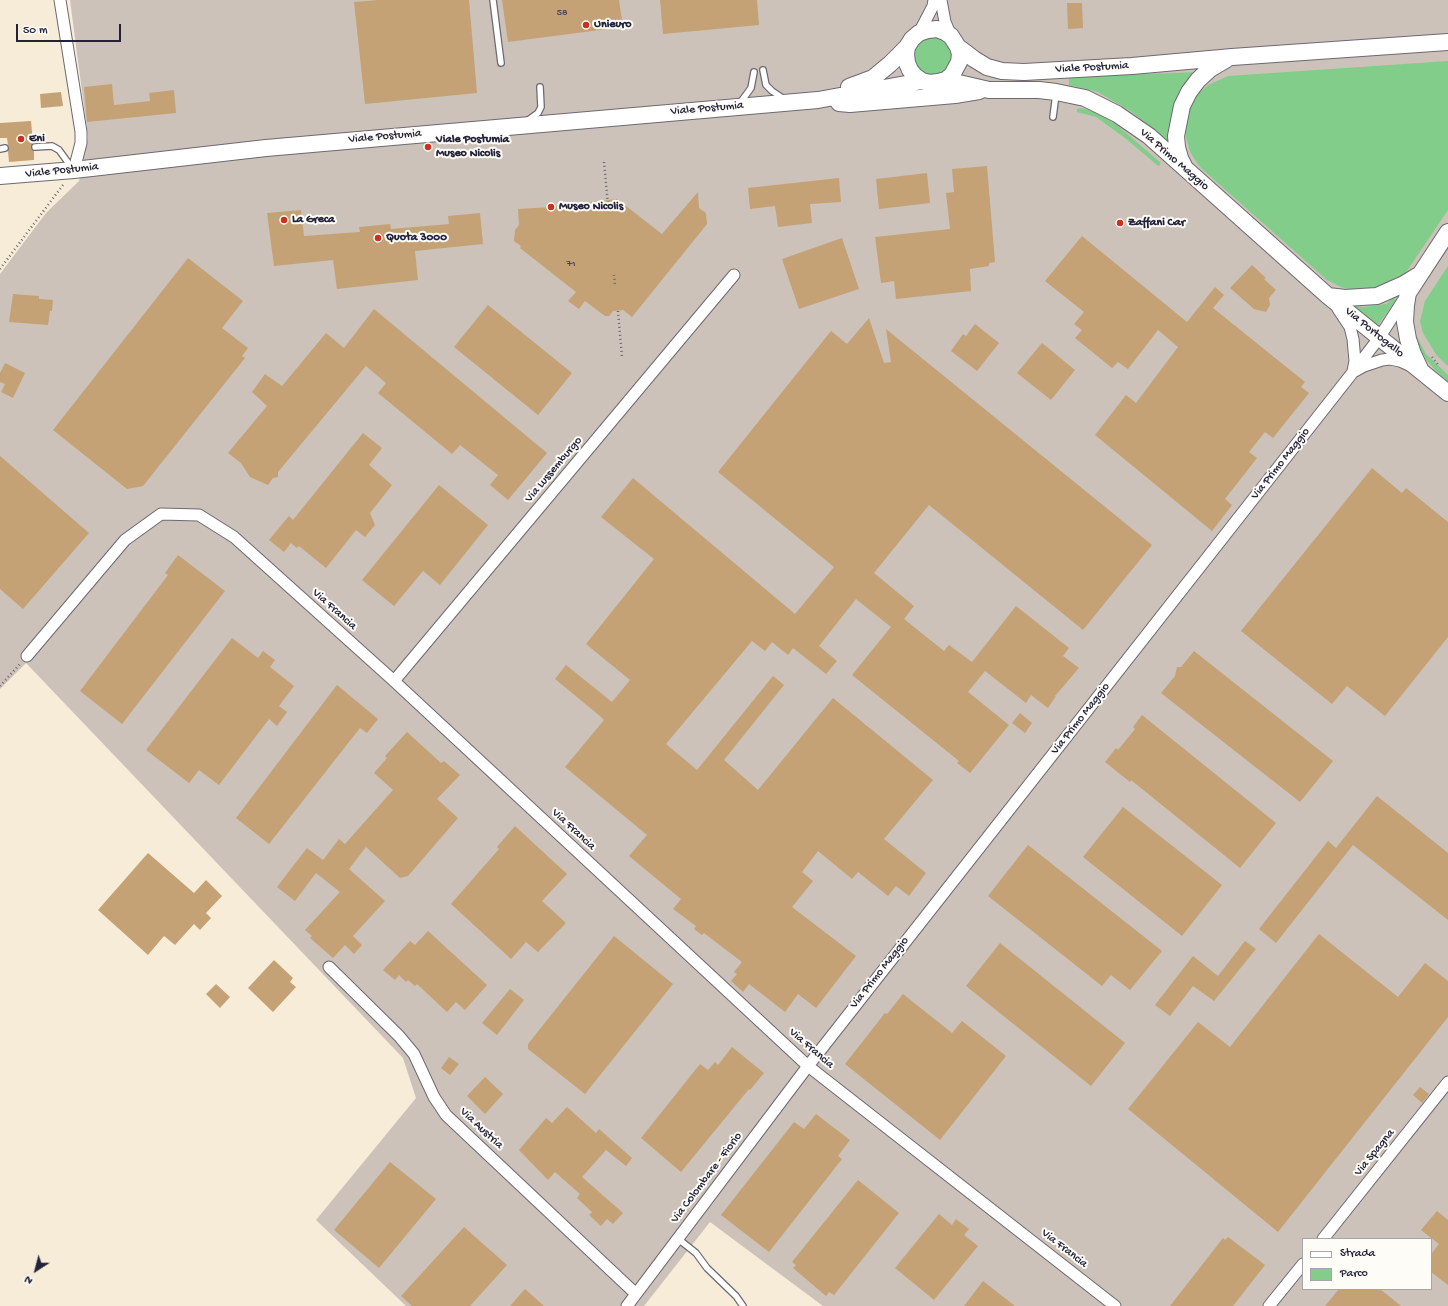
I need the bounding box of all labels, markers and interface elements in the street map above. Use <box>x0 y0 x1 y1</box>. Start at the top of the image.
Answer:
house number: 58 <box>557 7 567 19</box>
scale bar <box>18 16 123 42</box>
place label: Unieuro <box>594 18 632 32</box>
marker: Unieuro <box>581 20 591 30</box>
text: 50 m <box>23 24 48 38</box>
street label: Viale Postumia <box>1055 59 1129 77</box>
street label: Viale Postumia <box>670 99 744 119</box>
street label: Via Primo Maggio <box>1136 126 1212 194</box>
street label: Viale Postumia <box>348 127 422 147</box>
place label: Eni <box>29 132 45 146</box>
place label: Viale Postumia Museo Nicolis <box>436 133 509 161</box>
marker: Eni <box>16 134 26 144</box>
marker: Viale Postumia Museo Nicolis <box>423 142 433 152</box>
street label: Viale Postumia <box>25 160 99 182</box>
place label: Museo Nicolis <box>559 200 623 214</box>
marker: Museo Nicolis <box>546 202 556 212</box>
place label: La Greca <box>292 213 335 227</box>
marker: La Greca <box>279 215 289 225</box>
place label: Zaffani Car <box>1128 216 1185 230</box>
marker: Zaffani Car <box>1115 218 1125 228</box>
place label: Quota 3000 <box>386 231 447 245</box>
marker: Quota 3000 <box>373 233 383 243</box>
house number: 71 <box>566 258 576 270</box>
street label: Via Portogallo <box>1341 305 1407 361</box>
street label: Via Primo Maggio <box>1248 425 1314 503</box>
street label: Via Lussemburgo <box>522 434 586 506</box>
street label: Via Francia <box>309 586 359 634</box>
street label: Via Primo Maggio <box>1048 680 1114 758</box>
street label: Via Francia <box>548 806 598 854</box>
street label: Via Primo Maggio <box>847 934 913 1012</box>
street label: Via Francia <box>786 1026 836 1072</box>
street label: Via Austria <box>456 1105 506 1153</box>
street label: Via Spagna <box>1352 1127 1398 1179</box>
street label: Via Colombare - Fiorio <box>668 1130 746 1226</box>
street label: Via Francia <box>1038 1226 1090 1272</box>
legend <box>1302 1238 1432 1290</box>
text: Strada <box>1340 1247 1375 1261</box>
north arrow <box>16 1250 56 1290</box>
text: Parco <box>1340 1267 1368 1281</box>
text: N <box>23 1273 35 1287</box>

